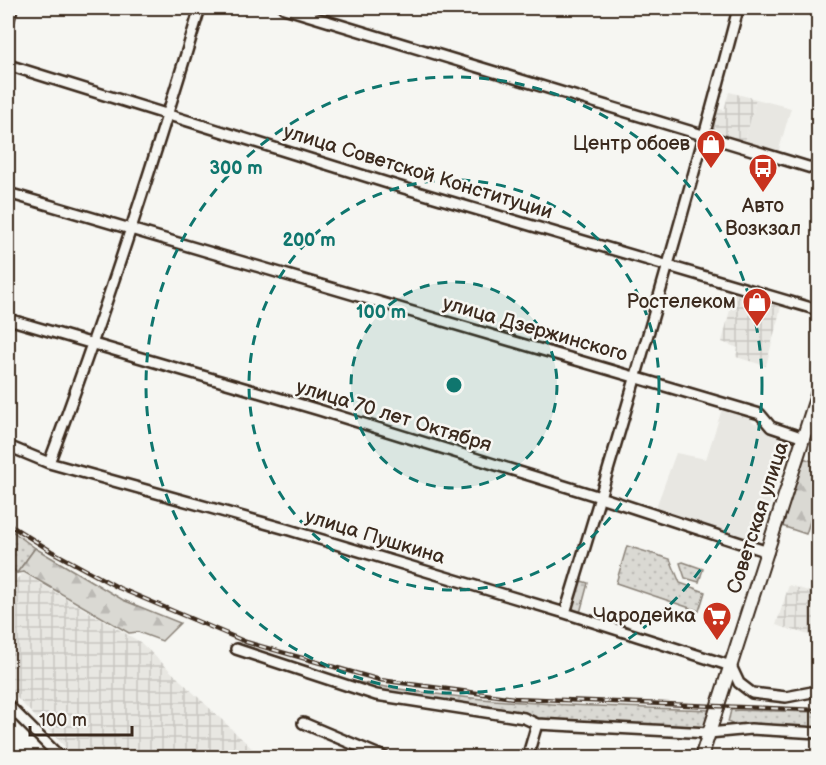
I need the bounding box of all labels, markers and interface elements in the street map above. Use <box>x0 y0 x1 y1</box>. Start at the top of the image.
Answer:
street label: улица Советской Конституции <box>281 120 555 224</box>
shop icon: Центр обоев <box>695 128 727 170</box>
place label: Центр обоев <box>573 132 691 156</box>
bus stop icon: Авто Возкзал <box>747 152 779 194</box>
text: 300 m <box>209 158 263 179</box>
place label: Авто Возкзал <box>725 194 801 241</box>
text: 200 m <box>282 230 336 251</box>
shop icon: Ростелеком <box>741 286 773 328</box>
place label: Ростелеком <box>626 290 736 314</box>
street label: улица Дзержинского <box>440 291 630 367</box>
text: 100 m <box>356 302 406 323</box>
street label: улица 70 лет Октября <box>293 375 495 457</box>
centre of rings <box>444 375 464 395</box>
street label: Советская улица <box>722 439 794 597</box>
street label: улица Пушкина <box>302 504 448 570</box>
supermarket icon: Чародейка <box>701 600 733 642</box>
place label: Чародейка <box>593 604 696 628</box>
scale bar <box>30 699 132 737</box>
text: 100 m <box>39 710 87 731</box>

